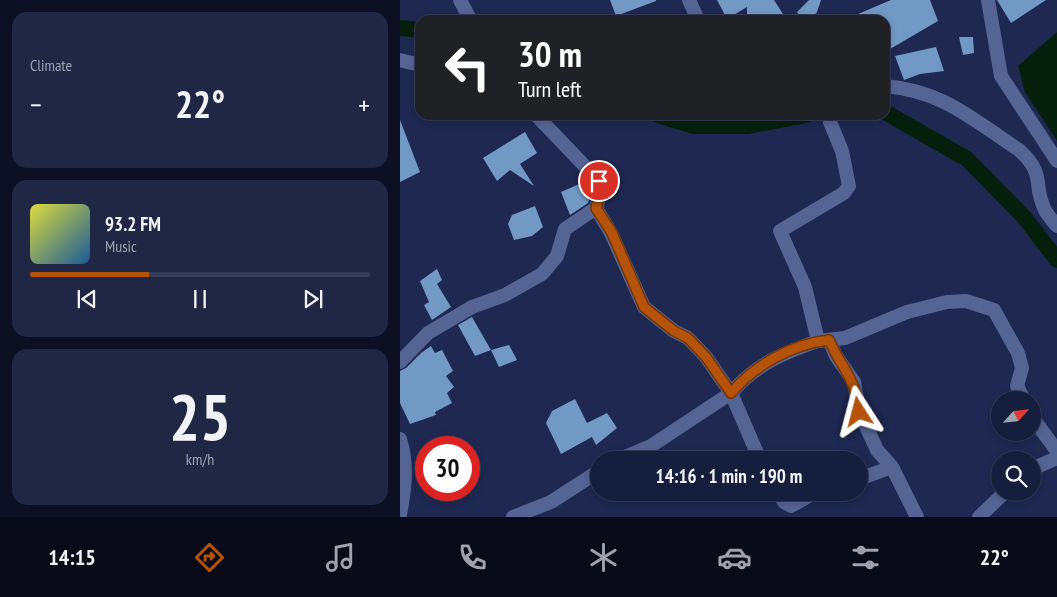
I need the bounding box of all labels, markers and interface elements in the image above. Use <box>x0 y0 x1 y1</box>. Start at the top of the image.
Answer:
text: 30 m <box>518 31 582 77</box>
icon: left <box>435 35 500 100</box>
text: Climate <box>30 55 72 75</box>
text: Turn left <box>518 75 582 103</box>
text: 22° <box>175 79 225 128</box>
text: − <box>30 86 42 123</box>
text: + <box>358 86 370 123</box>
pin <box>578 160 620 202</box>
icon: arrive <box>585 167 613 195</box>
text: 93.2 FM <box>105 212 161 236</box>
text: Music <box>105 236 137 256</box>
icon: previous <box>73 285 101 313</box>
icon: pause <box>186 285 214 313</box>
icon: next <box>299 285 327 313</box>
text: 25 <box>169 374 231 458</box>
position arrow <box>832 385 884 437</box>
north arrow <box>991 391 1041 441</box>
map controls <box>991 391 1041 501</box>
speed limit sign: 30 <box>415 436 480 501</box>
text: km/h <box>186 449 214 469</box>
button: search <box>991 451 1041 501</box>
text: 14:16 · 1 min · 190 m <box>656 464 802 488</box>
icon: directions <box>192 540 227 575</box>
icon: music <box>323 540 358 575</box>
icon: phone <box>455 540 490 575</box>
icon: climate <box>586 540 621 575</box>
icon: car <box>717 540 752 575</box>
icon: filters <box>848 540 883 575</box>
text: 14:15 <box>48 543 96 571</box>
text: 22° <box>980 543 1009 571</box>

